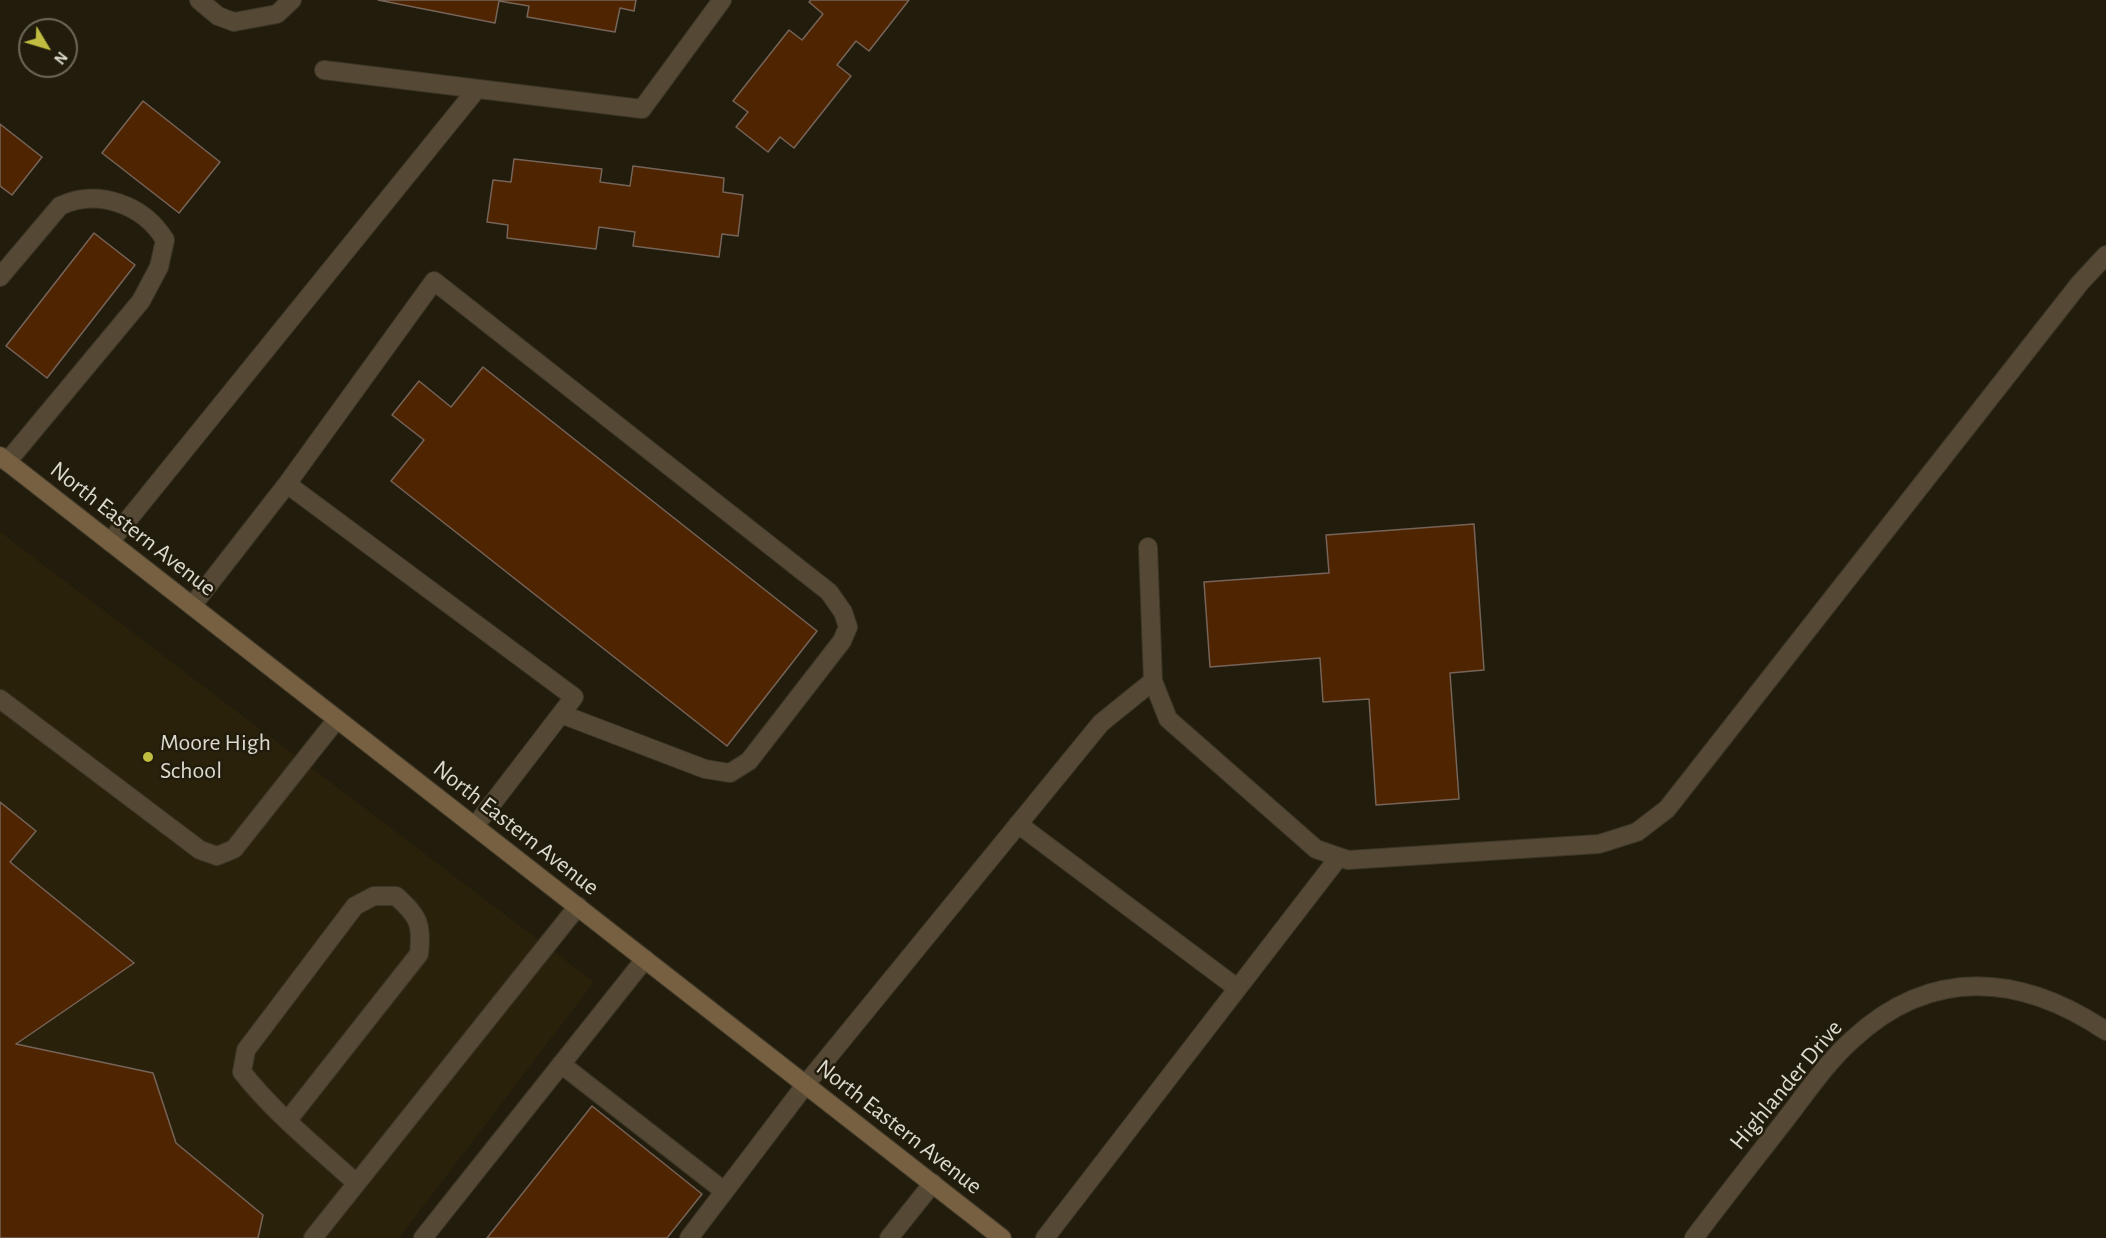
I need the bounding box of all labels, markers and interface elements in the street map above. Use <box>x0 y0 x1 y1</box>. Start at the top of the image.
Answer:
north arrow <box>18 18 78 78</box>
text: N <box>51 49 70 67</box>
street label: North Eastern Avenue <box>44 455 222 603</box>
place label: Moore High School <box>160 729 271 785</box>
marker: Moore High School <box>141 750 155 764</box>
street label: North Eastern Avenue <box>427 754 605 902</box>
street label: Highlander Drive <box>1723 1014 1849 1156</box>
street label: North Eastern Avenue <box>810 1053 988 1201</box>

